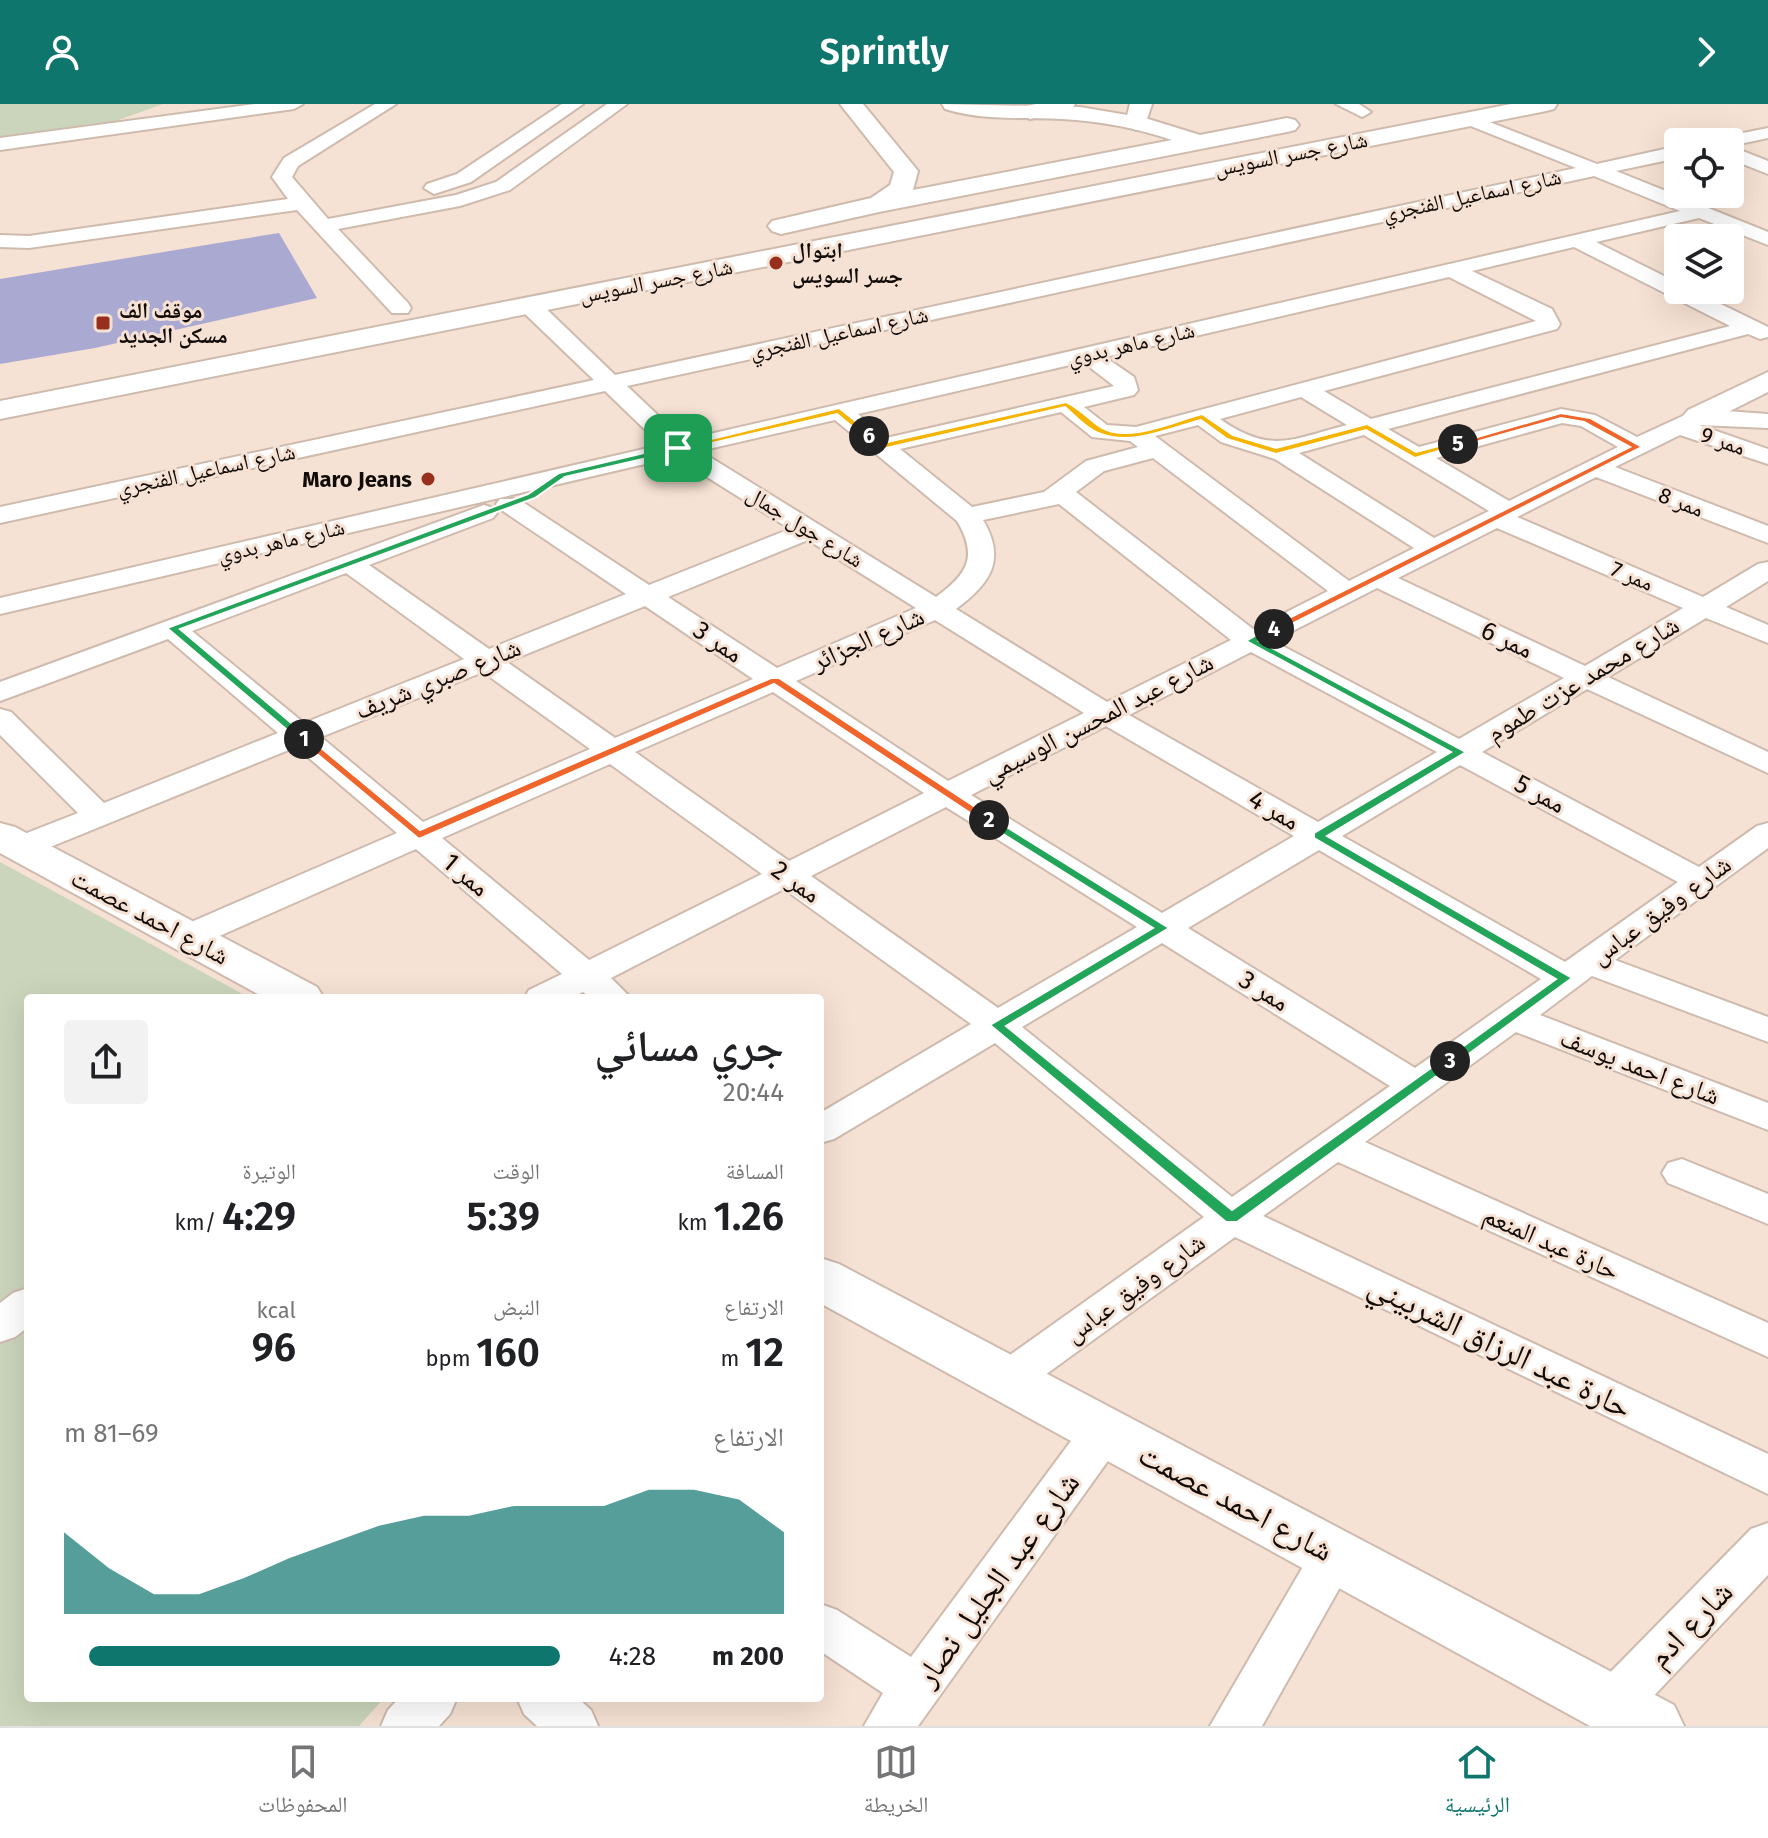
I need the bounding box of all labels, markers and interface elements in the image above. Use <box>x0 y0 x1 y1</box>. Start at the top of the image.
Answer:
icon: person <box>40 30 84 74</box>
text: Sprintly <box>819 30 949 74</box>
icon: forward <box>1684 30 1728 74</box>
street label: شارع جسر السويس <box>1212 126 1370 182</box>
map controls <box>1664 128 1744 304</box>
button: locate <box>1664 128 1744 208</box>
street label: شارع اسماعيل الفنجري <box>1380 163 1564 231</box>
button: layers <box>1664 224 1744 304</box>
place label: ابتوال جسر السويس <box>792 237 903 289</box>
street label: شارع جسر السويس <box>577 253 735 309</box>
marker: ابتوال جسر السويس <box>767 254 785 272</box>
place label: موقف الف مسكن الجديد <box>119 297 228 349</box>
street label: شارع اسماعيل الفنجري <box>747 301 931 369</box>
marker: موقف الف مسكن الجديد <box>94 314 112 332</box>
street label: شارع ماهر بدوي <box>1065 316 1198 375</box>
pin <box>644 414 712 482</box>
pin: 6 <box>849 416 889 456</box>
street label: ممر 9 <box>1697 421 1749 461</box>
text: 6 <box>863 422 875 449</box>
pin: 5 <box>1438 424 1478 464</box>
icon: arrive <box>656 426 700 470</box>
text: 5 <box>1452 430 1464 457</box>
street label: شارع اسماعيل الفنجري <box>114 438 298 506</box>
place label: Maro Jeans <box>302 466 412 493</box>
marker: Maro Jeans <box>419 470 437 488</box>
street label: شارع جول جمال <box>742 480 868 574</box>
street label: ممر 8 <box>1655 481 1707 523</box>
street label: شارع ماهر بدوي <box>215 513 348 572</box>
street label: ممر 7 <box>1607 555 1657 597</box>
street label: شارع الجزائر <box>806 600 929 678</box>
pin: 4 <box>1254 609 1294 649</box>
street label: شارع محمد عزت طموم <box>1481 609 1686 750</box>
street label: ممر 3 <box>687 614 749 670</box>
text: 4 <box>1268 615 1280 642</box>
street label: ممر 6 <box>1476 615 1538 665</box>
street label: شارع صبري شريف <box>351 632 527 731</box>
street label: شارع عبد المحسن الوسيمي <box>978 646 1220 794</box>
pin: 1 <box>284 719 324 759</box>
text: 1 <box>299 725 309 752</box>
street label: ممر 5 <box>1509 768 1571 820</box>
street label: ممر 4 <box>1243 783 1305 837</box>
pin: 2 <box>969 800 1009 840</box>
text: 2 <box>983 806 995 833</box>
street label: ممر 1 <box>436 847 496 903</box>
street label: شارع وفيق عباس <box>1585 849 1737 971</box>
street label: ممر 2 <box>765 854 827 910</box>
street label: شارع احمد عصمت <box>66 862 234 972</box>
street label: ممر 3 <box>1233 964 1295 1018</box>
button: share <box>64 1020 148 1104</box>
text: جري مسائي <box>594 1020 784 1073</box>
street label: شارع احمد يوسف <box>1556 1022 1724 1112</box>
pin: 3 <box>1430 1041 1470 1081</box>
text: 3 <box>1444 1047 1456 1074</box>
text: 20:44 <box>723 1077 784 1108</box>
text: الوتيرة <box>242 1158 296 1185</box>
text: الوقت <box>493 1158 540 1185</box>
text: المسافة <box>726 1158 784 1185</box>
text: 4:29 <box>222 1193 296 1241</box>
text: 5:39 <box>467 1193 540 1241</box>
text: 1.26 <box>713 1193 784 1241</box>
street label: حارة عبد المنعم <box>1478 1199 1624 1288</box>
text: /km <box>175 1209 222 1236</box>
text: km <box>677 1209 713 1236</box>
street label: شارع وفيق عباس <box>1059 1227 1211 1349</box>
street label: حارة عبد الرزاق الشربيني <box>1359 1266 1638 1432</box>
text: النبض <box>493 1294 540 1321</box>
text: الارتفاع <box>724 1294 784 1321</box>
text: kcal <box>256 1297 296 1324</box>
text: 96 <box>252 1324 296 1372</box>
text: 160 <box>476 1329 540 1377</box>
text: 12 <box>745 1329 784 1377</box>
text: bpm <box>426 1345 476 1372</box>
text: m <box>721 1345 745 1372</box>
text: 69–81 m <box>64 1418 159 1449</box>
text: الارتفاع <box>713 1422 784 1453</box>
street label: شارع احمد عصمت <box>1132 1435 1340 1570</box>
street label: شارع عبد الجليل نصار <box>906 1465 1088 1695</box>
street label: شارع ادم <box>1640 1573 1742 1677</box>
text: 4:28 <box>609 1641 656 1672</box>
text: 200 m <box>712 1641 784 1672</box>
tab: المحفوظات <box>258 1740 348 1826</box>
tab: الخريطة <box>864 1740 929 1826</box>
tab: الرئيسية <box>1445 1740 1510 1826</box>

